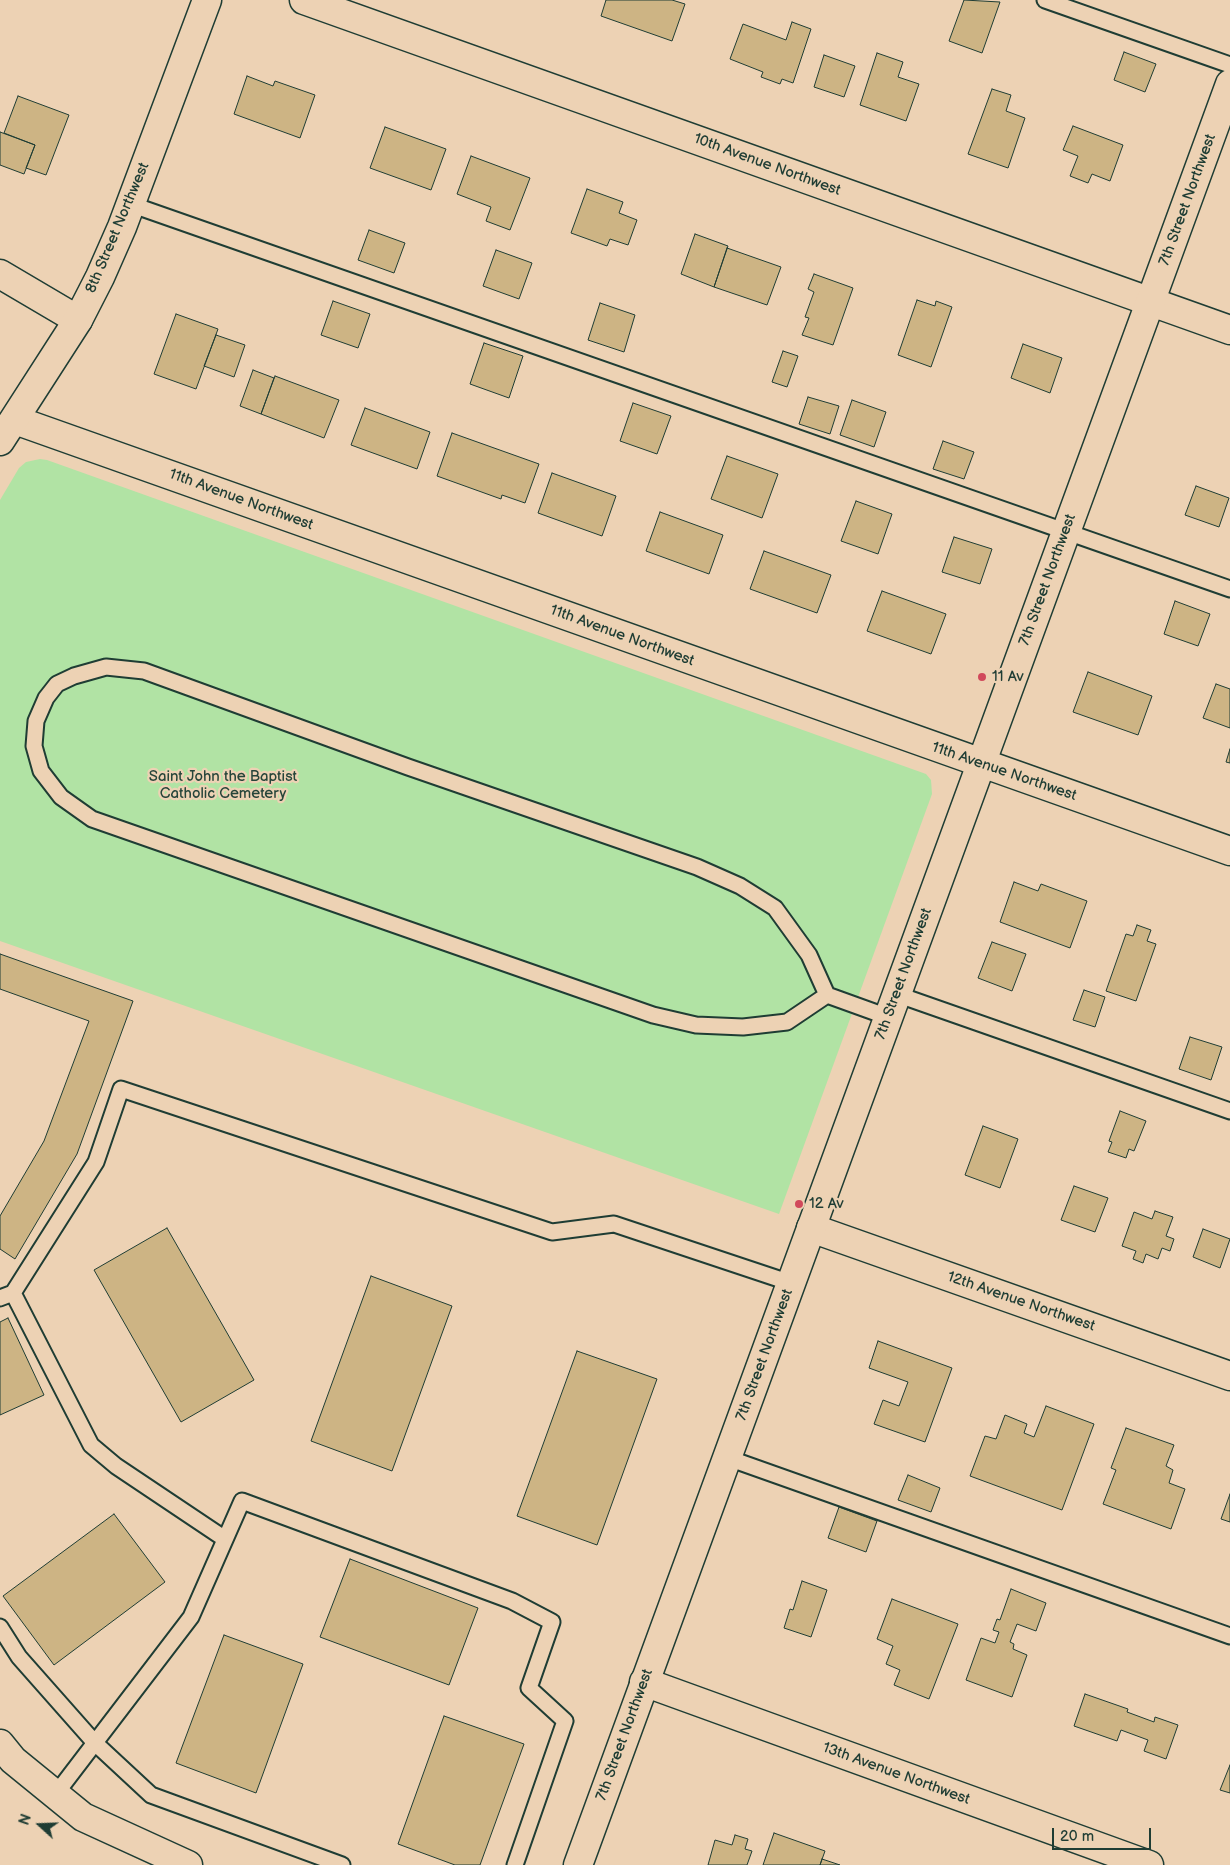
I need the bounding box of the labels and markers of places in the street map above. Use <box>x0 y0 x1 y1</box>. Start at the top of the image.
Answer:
place label: 11 Av <box>992 668 1024 686</box>
marker: 11 Av <box>976 671 988 683</box>
place label: 12 Av <box>809 1195 844 1213</box>
marker: 12 Av <box>793 1198 805 1210</box>

